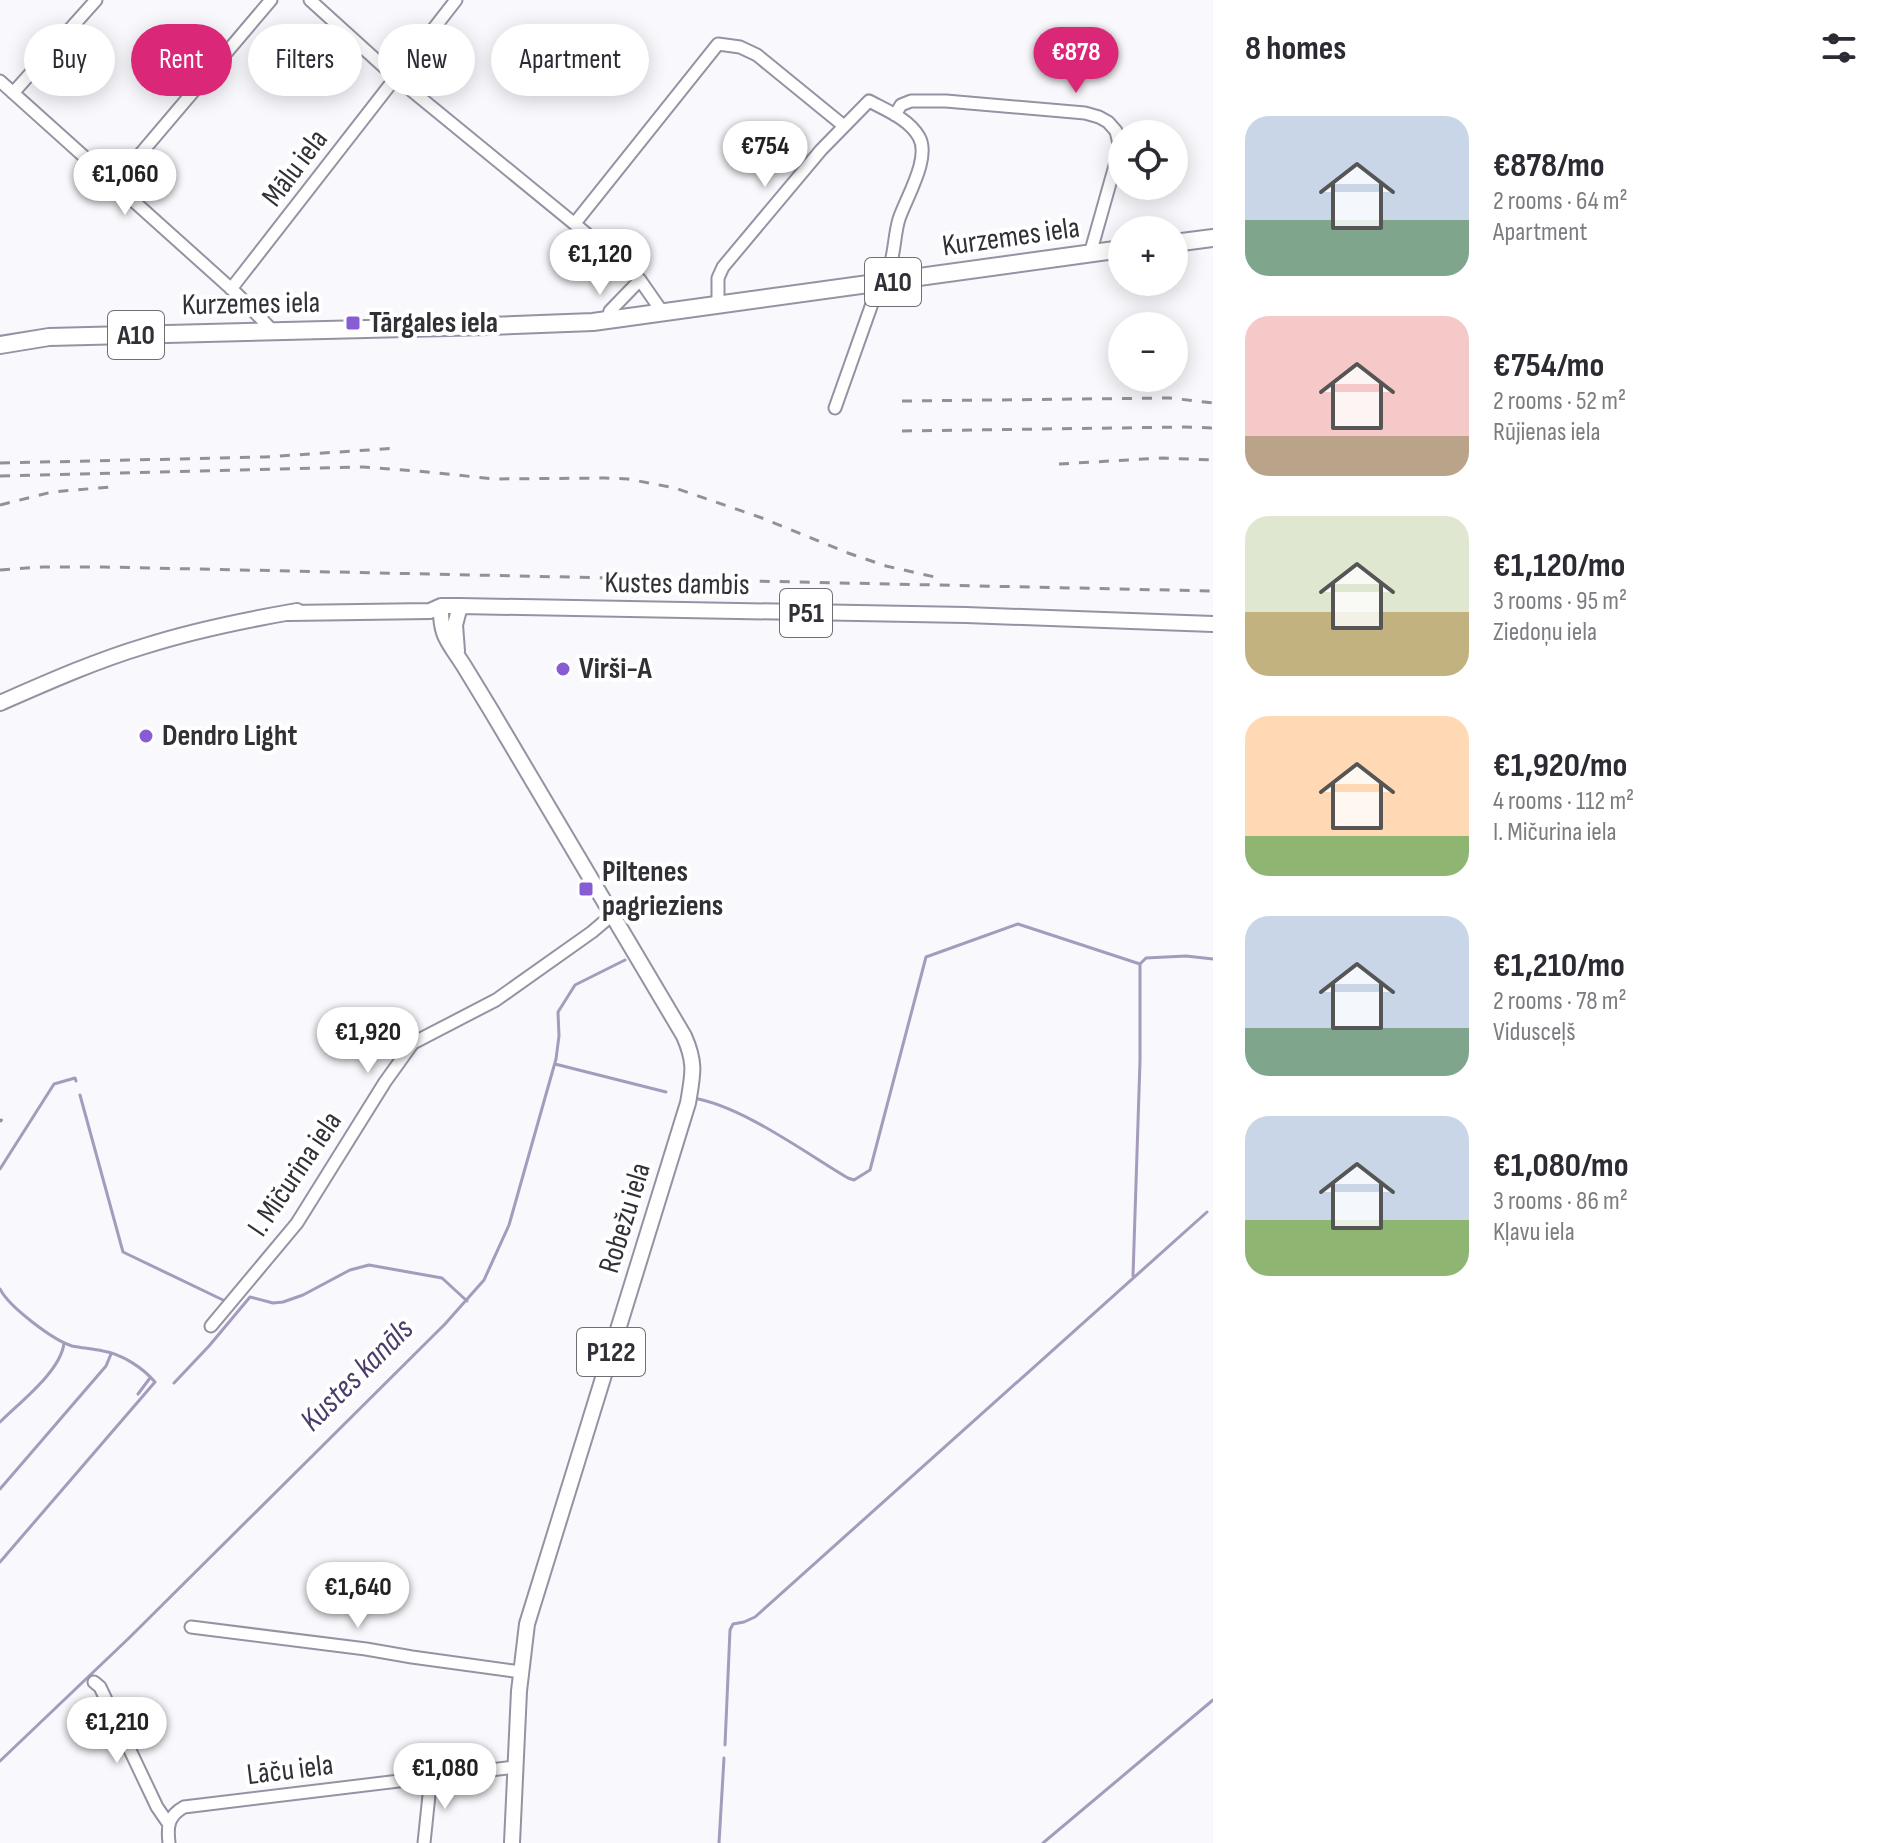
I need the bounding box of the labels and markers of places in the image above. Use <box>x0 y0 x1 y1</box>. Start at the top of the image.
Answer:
pin: €878 <box>1029 27 1123 95</box>
pin: €754 <box>718 121 812 189</box>
pin: €1,060 <box>60 149 190 217</box>
pin: €1,120 <box>535 229 665 297</box>
place label: Tārgales iela <box>369 305 498 341</box>
marker: Tārgales iela <box>344 314 362 332</box>
place label: Virši-A <box>579 651 652 687</box>
marker: Virši-A <box>554 660 572 678</box>
place label: Dendro Light <box>162 718 297 754</box>
marker: Dendro Light <box>137 727 155 745</box>
place label: Piltenes pagrieziens <box>602 854 723 924</box>
marker: Piltenes pagrieziens <box>577 880 595 898</box>
pin: €1,920 <box>303 1007 433 1075</box>
pin: €1,640 <box>293 1562 423 1630</box>
pin: €1,210 <box>52 1697 182 1765</box>
pin: €1,080 <box>380 1743 510 1811</box>

